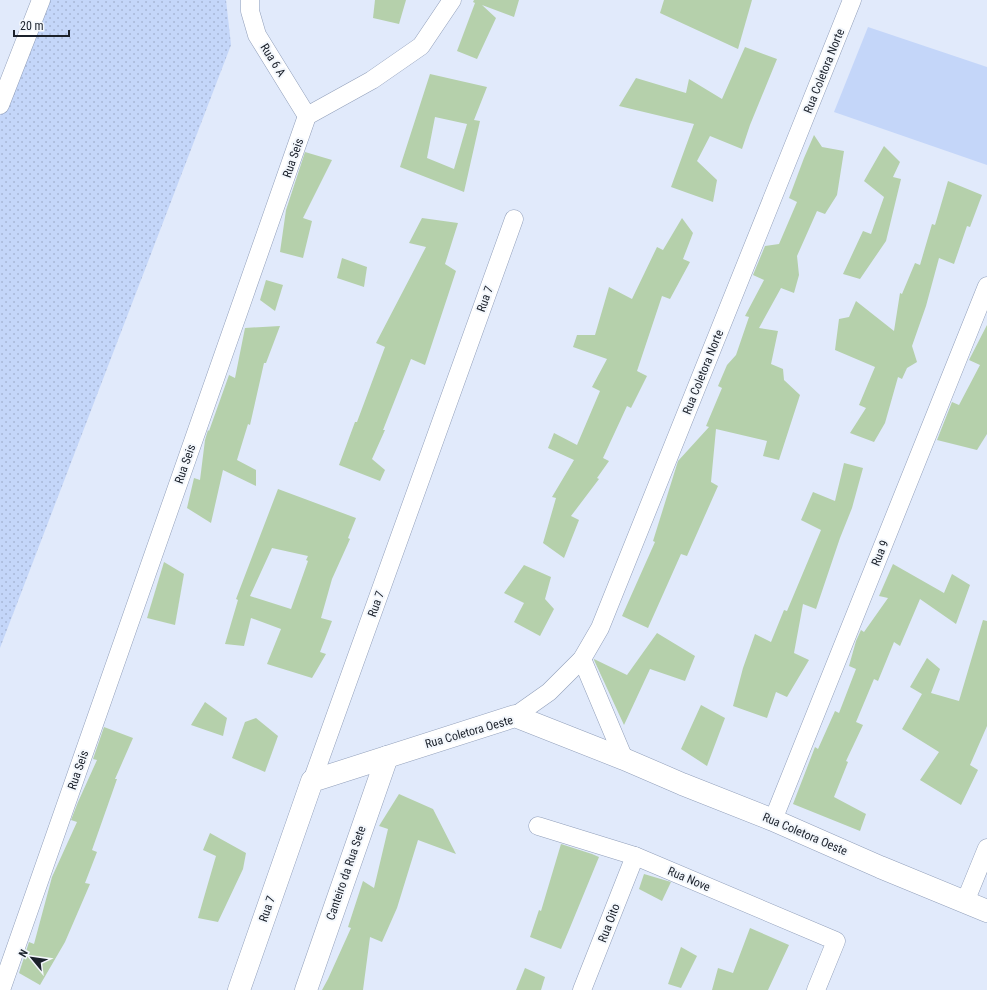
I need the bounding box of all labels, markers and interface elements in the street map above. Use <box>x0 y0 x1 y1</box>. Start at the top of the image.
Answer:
scale bar <box>14 12 69 38</box>
text: 20 m <box>20 19 44 33</box>
street label: Rua Coletora Norte <box>801 26 847 115</box>
street label: Rua 6 A <box>257 41 289 79</box>
street label: Rua Seis <box>280 136 306 180</box>
street label: Rua 7 <box>474 284 496 314</box>
street label: Rua Coletora Norte <box>680 327 726 416</box>
street label: Rua Seis <box>172 442 198 486</box>
street label: Rua 9 <box>869 538 891 568</box>
street label: Rua 7 <box>365 589 387 619</box>
street label: Rua Coletora Oeste <box>423 713 515 751</box>
street label: Rua Seis <box>65 748 91 792</box>
street label: Rua Coletora Oeste <box>760 810 850 858</box>
street label: Canteiro da Rua Sete <box>323 824 369 922</box>
street label: Rua Nove <box>666 864 713 894</box>
street label: Rua 7 <box>256 894 278 924</box>
street label: Rua Oito <box>595 902 623 944</box>
north arrow <box>12 938 52 978</box>
text: N <box>16 947 31 959</box>

